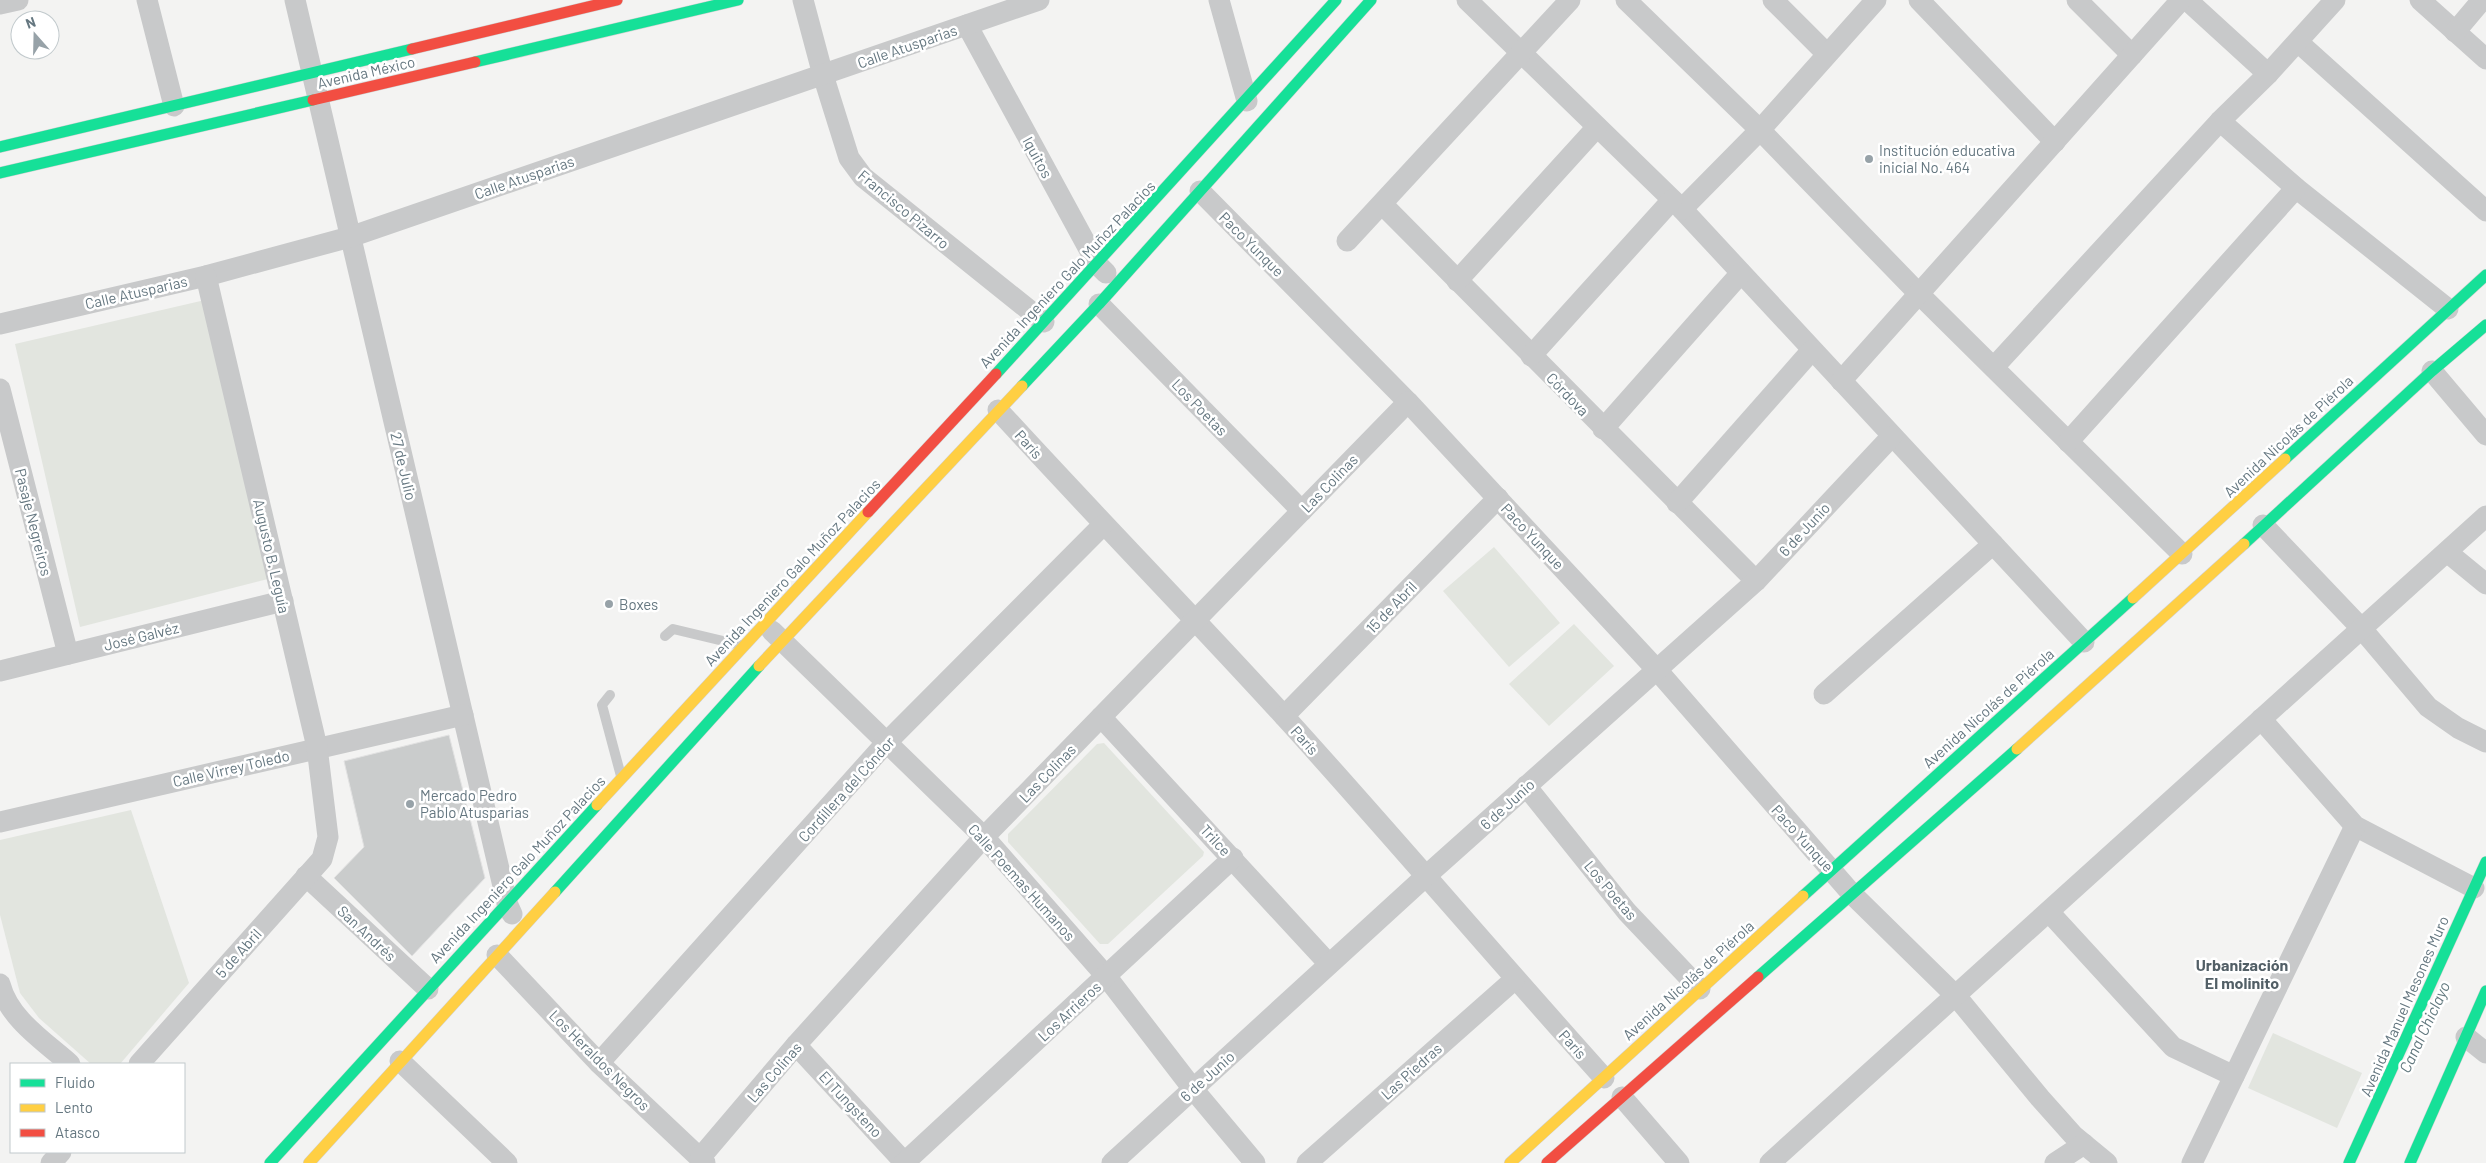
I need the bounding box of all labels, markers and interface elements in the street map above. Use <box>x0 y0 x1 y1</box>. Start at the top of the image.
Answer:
north arrow <box>10 10 60 60</box>
text: N <box>23 13 38 32</box>
street label: Calle Atusparias <box>855 21 959 71</box>
street label: Avenida México <box>315 52 417 92</box>
street label: Iquitos <box>1019 133 1057 181</box>
place label: Institución educativa inicial No. 464 <box>1879 141 2015 176</box>
street label: Calle Atusparias <box>472 152 576 202</box>
marker: Institución educativa inicial No. 464 <box>1863 153 1875 165</box>
street label: Francisco Pizarro <box>855 166 953 252</box>
street label: Avenida Ingeniero Galo Muñoz Palacios <box>975 177 1159 371</box>
street label: Paco Yunque <box>1216 208 1288 280</box>
street label: Calle Atusparias <box>83 271 189 313</box>
street label: Córdova <box>1543 369 1593 419</box>
street label: Avenida Nicolás de Piérola <box>2220 371 2356 501</box>
street label: Los Poetas <box>1169 375 1231 439</box>
street label: París <box>1011 426 1047 462</box>
street label: 27 de Julio <box>387 430 421 502</box>
street label: Las Colinas <box>1297 450 1361 516</box>
street label: Pasaje Negreiros <box>12 466 56 578</box>
street label: Avenida Ingeniero Galo Muñoz Palacios <box>700 475 884 669</box>
street label: Augusto B. Leguía <box>250 497 294 615</box>
street label: 6 de Junio <box>1775 498 1833 560</box>
street label: Paco Yunque <box>1498 499 1568 573</box>
street label: 15 de Abril <box>1362 577 1420 637</box>
place label: Boxes <box>619 595 658 613</box>
marker: Boxes <box>603 598 615 610</box>
street label: José Galvéz <box>102 618 181 654</box>
street label: Avenida Nicolás de Piérola <box>1919 644 2057 772</box>
street label: París <box>1287 722 1323 758</box>
street label: Cordillera del Cóndor <box>794 732 898 845</box>
street label: Las Colinas <box>1015 740 1079 806</box>
street label: Calle Virrey Toledo <box>171 746 291 790</box>
street label: Avenida Ingeniero Galo Muñoz Palacios <box>425 772 609 966</box>
street label: 6 de Junio <box>1476 775 1538 833</box>
place label: Mercado Pedro Pablo Atusparias <box>420 786 529 821</box>
marker: Mercado Pedro Pablo Atusparias <box>404 798 416 810</box>
street label: Paco Yunque <box>1768 801 1838 875</box>
street label: Calle Poemas Humanos <box>965 820 1079 944</box>
street label: Trilce <box>1197 821 1235 859</box>
street label: Los Poetas <box>1581 857 1641 923</box>
street label: San Andrés <box>334 901 400 965</box>
street label: Avenida Manuel Mesones Muro <box>2356 913 2452 1099</box>
street label: Avenida Nicolás de Piérola <box>1619 916 1757 1044</box>
street label: 5 de Abril <box>211 925 265 981</box>
district label: Urbanización El molinito <box>2196 955 2288 992</box>
street label: Los Arrieros <box>1034 977 1104 1045</box>
water label: Canal Chiclayo <box>2395 978 2453 1076</box>
street label: Los Heraldos Negros <box>546 1006 654 1114</box>
street label: París <box>1555 1026 1591 1062</box>
street label: Las Colinas <box>743 1038 805 1106</box>
street label: Las Piedras <box>1377 1039 1445 1103</box>
street label: 6 de Junio <box>1176 1047 1238 1105</box>
legend <box>10 1063 185 1153</box>
street label: El Tungsteno <box>816 1067 886 1141</box>
text: Fluido <box>55 1073 95 1091</box>
text: Lento <box>55 1098 93 1116</box>
text: Atasco <box>55 1123 100 1141</box>

